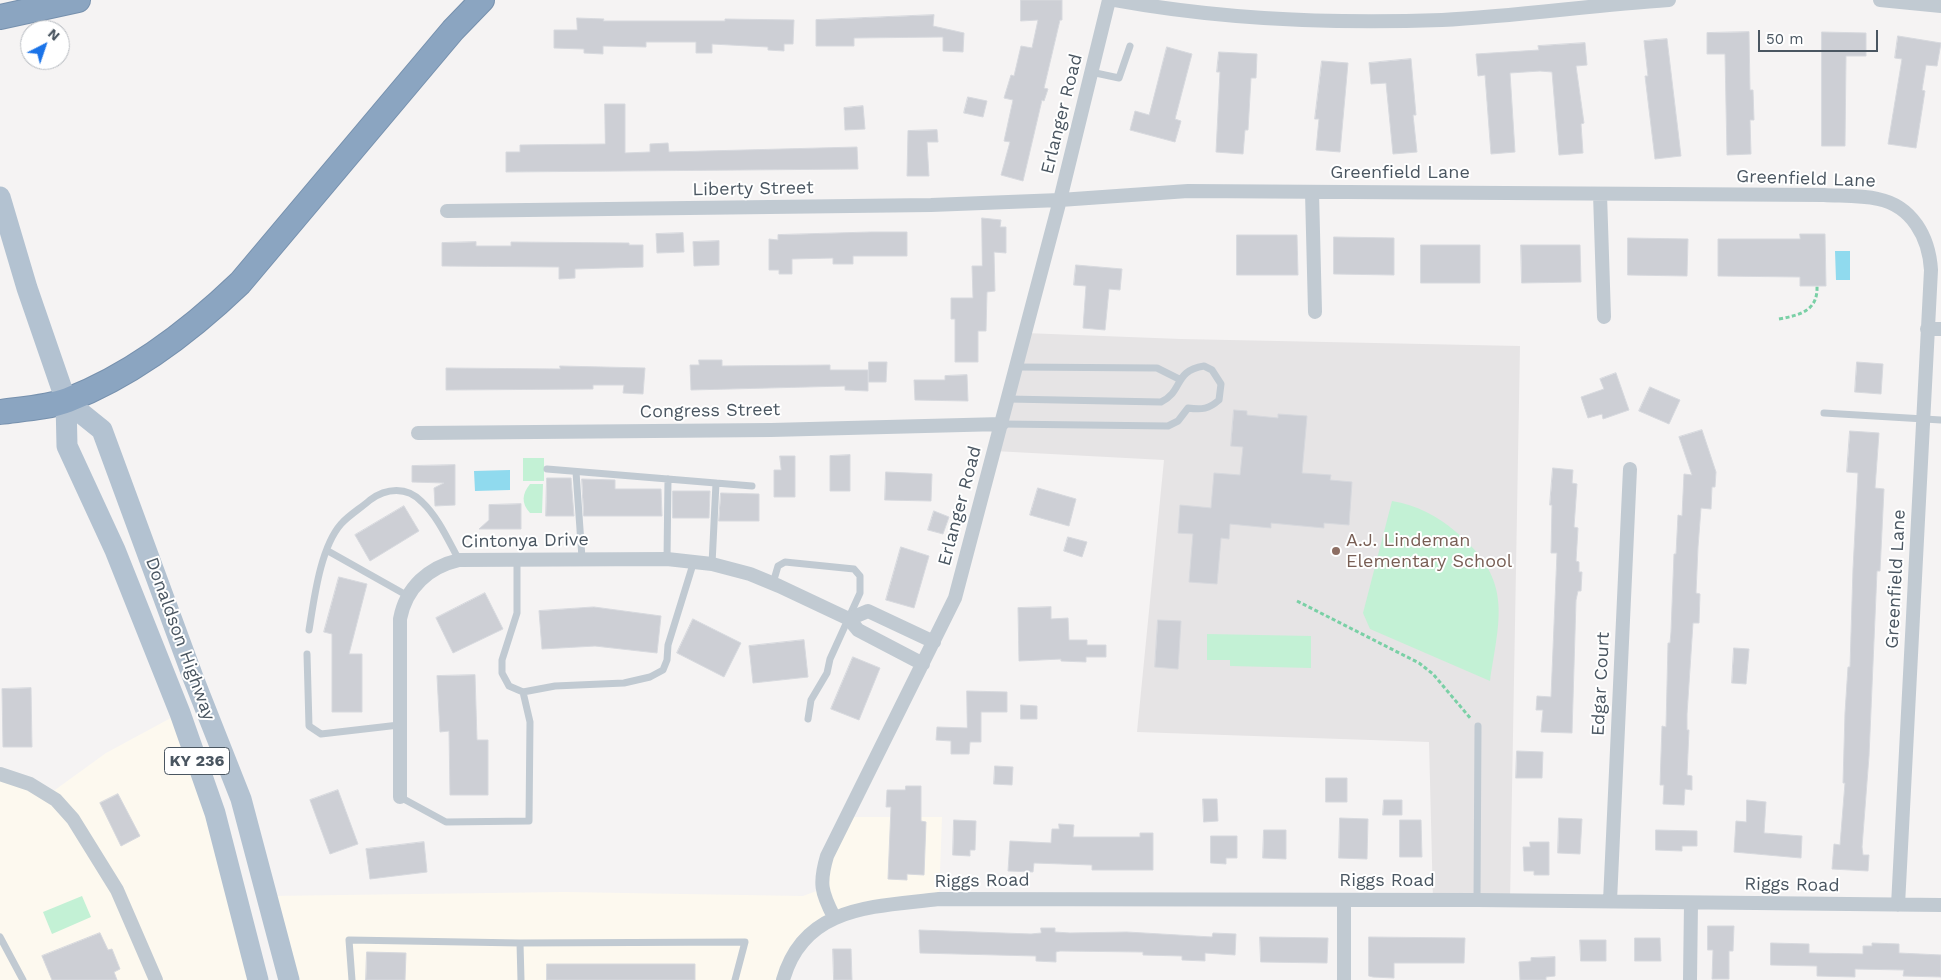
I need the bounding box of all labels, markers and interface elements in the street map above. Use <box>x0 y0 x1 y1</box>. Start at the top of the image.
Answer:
north arrow <box>20 20 70 70</box>
scale bar <box>1761 20 1881 52</box>
text: N <box>45 25 63 44</box>
text: 50 m <box>1766 30 1803 48</box>
street label: Erlanger Road <box>1037 52 1087 176</box>
street label: Greenfield Lane <box>1330 162 1470 184</box>
street label: Greenfield Lane <box>1736 166 1876 192</box>
street label: Liberty Street <box>692 177 814 201</box>
street label: Congress Street <box>640 399 780 423</box>
street label: Erlanger Road <box>934 444 986 568</box>
street label: Greenfield Lane <box>1882 509 1910 649</box>
street label: Cintonya Drive <box>461 529 589 553</box>
place label: A.J. Lindeman Elementary School <box>1346 530 1512 572</box>
marker: A.J. Lindeman Elementary School <box>1330 545 1342 557</box>
street label: Donaldson Highway <box>140 555 220 723</box>
street label: Edgar Court <box>1587 631 1615 737</box>
road number: KY 236 <box>164 748 230 774</box>
street label: Riggs Road <box>934 869 1030 893</box>
street label: Riggs Road <box>1339 870 1435 892</box>
street label: Riggs Road <box>1744 873 1840 897</box>

